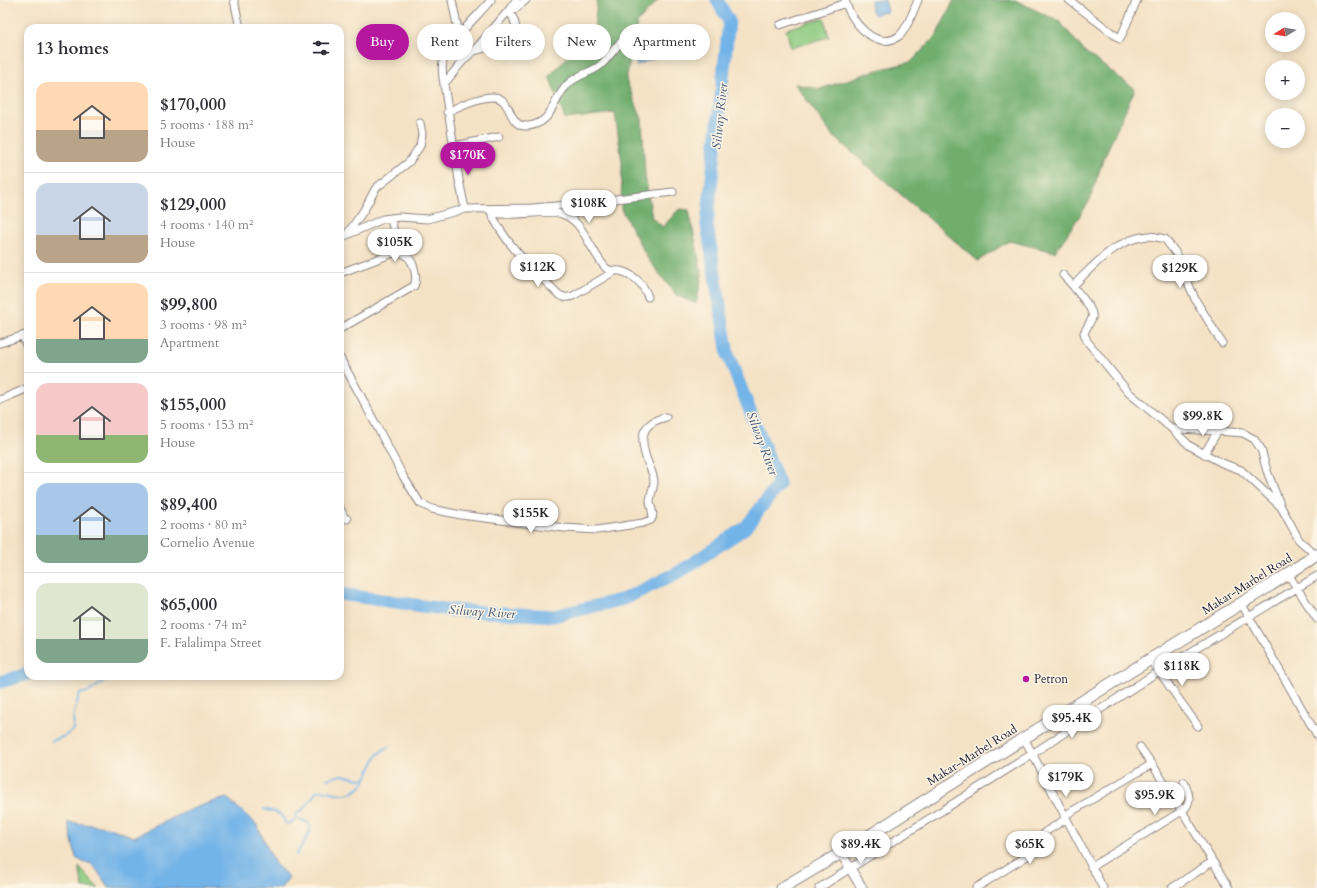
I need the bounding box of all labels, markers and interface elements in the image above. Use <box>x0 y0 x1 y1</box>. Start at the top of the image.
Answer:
north arrow <box>1265 12 1305 52</box>
map controls <box>1265 12 1305 148</box>
chip: Buy <box>356 24 409 60</box>
chip: Rent <box>417 24 473 60</box>
chip: Filters <box>481 24 545 60</box>
chip: New <box>553 24 611 60</box>
chip: Apartment <box>619 24 710 60</box>
text: 13 homes <box>36 37 109 60</box>
icon: filters <box>310 37 332 59</box>
button: + <box>1265 60 1305 100</box>
water label: Silway River <box>708 81 733 150</box>
text: $170,000 <box>160 93 226 116</box>
icon: home <box>68 98 116 146</box>
button: − <box>1265 108 1305 148</box>
text: 5 rooms · 188 m² <box>160 116 253 134</box>
text: House <box>160 134 195 152</box>
pin: $170K <box>440 142 496 176</box>
text: $170K <box>449 146 487 164</box>
pin: $108K <box>561 190 617 224</box>
text: $129,000 <box>160 193 226 216</box>
text: $108K <box>570 194 608 212</box>
icon: home <box>68 199 116 247</box>
text: 4 rooms · 140 m² <box>160 216 253 234</box>
pin: $105K <box>367 229 423 263</box>
text: $105K <box>376 233 414 251</box>
text: House <box>160 234 195 252</box>
pin: $112K <box>510 254 566 288</box>
pin: $129K <box>1152 255 1208 289</box>
text: $112K <box>519 258 557 276</box>
text: $129K <box>1161 259 1199 277</box>
text: $99,800 <box>160 293 217 316</box>
icon: home <box>68 299 116 347</box>
text: 3 rooms · 98 m² <box>160 316 247 334</box>
text: Apartment <box>160 334 219 352</box>
text: $155,000 <box>160 393 226 416</box>
icon: home <box>68 399 116 447</box>
pin: $99.8K <box>1170 403 1236 437</box>
text: $99.8K <box>1183 407 1223 425</box>
water label: Silway River <box>742 409 783 479</box>
text: 5 rooms · 153 m² <box>160 416 253 434</box>
text: House <box>160 434 195 452</box>
text: $89,400 <box>160 493 217 516</box>
icon: home <box>68 499 116 547</box>
pin: $155K <box>503 500 559 534</box>
text: $155K <box>512 504 550 522</box>
text: 2 rooms · 80 m² <box>160 516 247 534</box>
text: Cornelio Avenue <box>160 534 255 552</box>
street label: Makar-Marbel Road <box>1199 550 1296 618</box>
text: $65,000 <box>160 593 217 616</box>
icon: home <box>68 599 116 647</box>
water label: Silway River <box>448 601 517 623</box>
text: 2 rooms · 74 m² <box>160 616 247 634</box>
text: F. Falalimpa Street <box>160 634 261 652</box>
pin: $118K <box>1154 653 1210 687</box>
text: $118K <box>1163 657 1201 675</box>
place label: Petron <box>1034 671 1068 687</box>
marker: Petron <box>1021 674 1031 684</box>
pin: $95.4K <box>1039 705 1105 739</box>
text: $95.4K <box>1052 709 1092 727</box>
street label: Makar-Marbel Road <box>924 721 1021 789</box>
pin: $179K <box>1038 764 1094 798</box>
text: $179K <box>1047 768 1085 786</box>
pin: $95.9K <box>1122 782 1188 816</box>
text: $95.9K <box>1135 786 1175 804</box>
pin: $89.4K <box>828 831 894 865</box>
pin: $65K <box>1006 831 1054 865</box>
text: $89.4K <box>841 835 881 853</box>
text: $65K <box>1015 835 1045 853</box>

